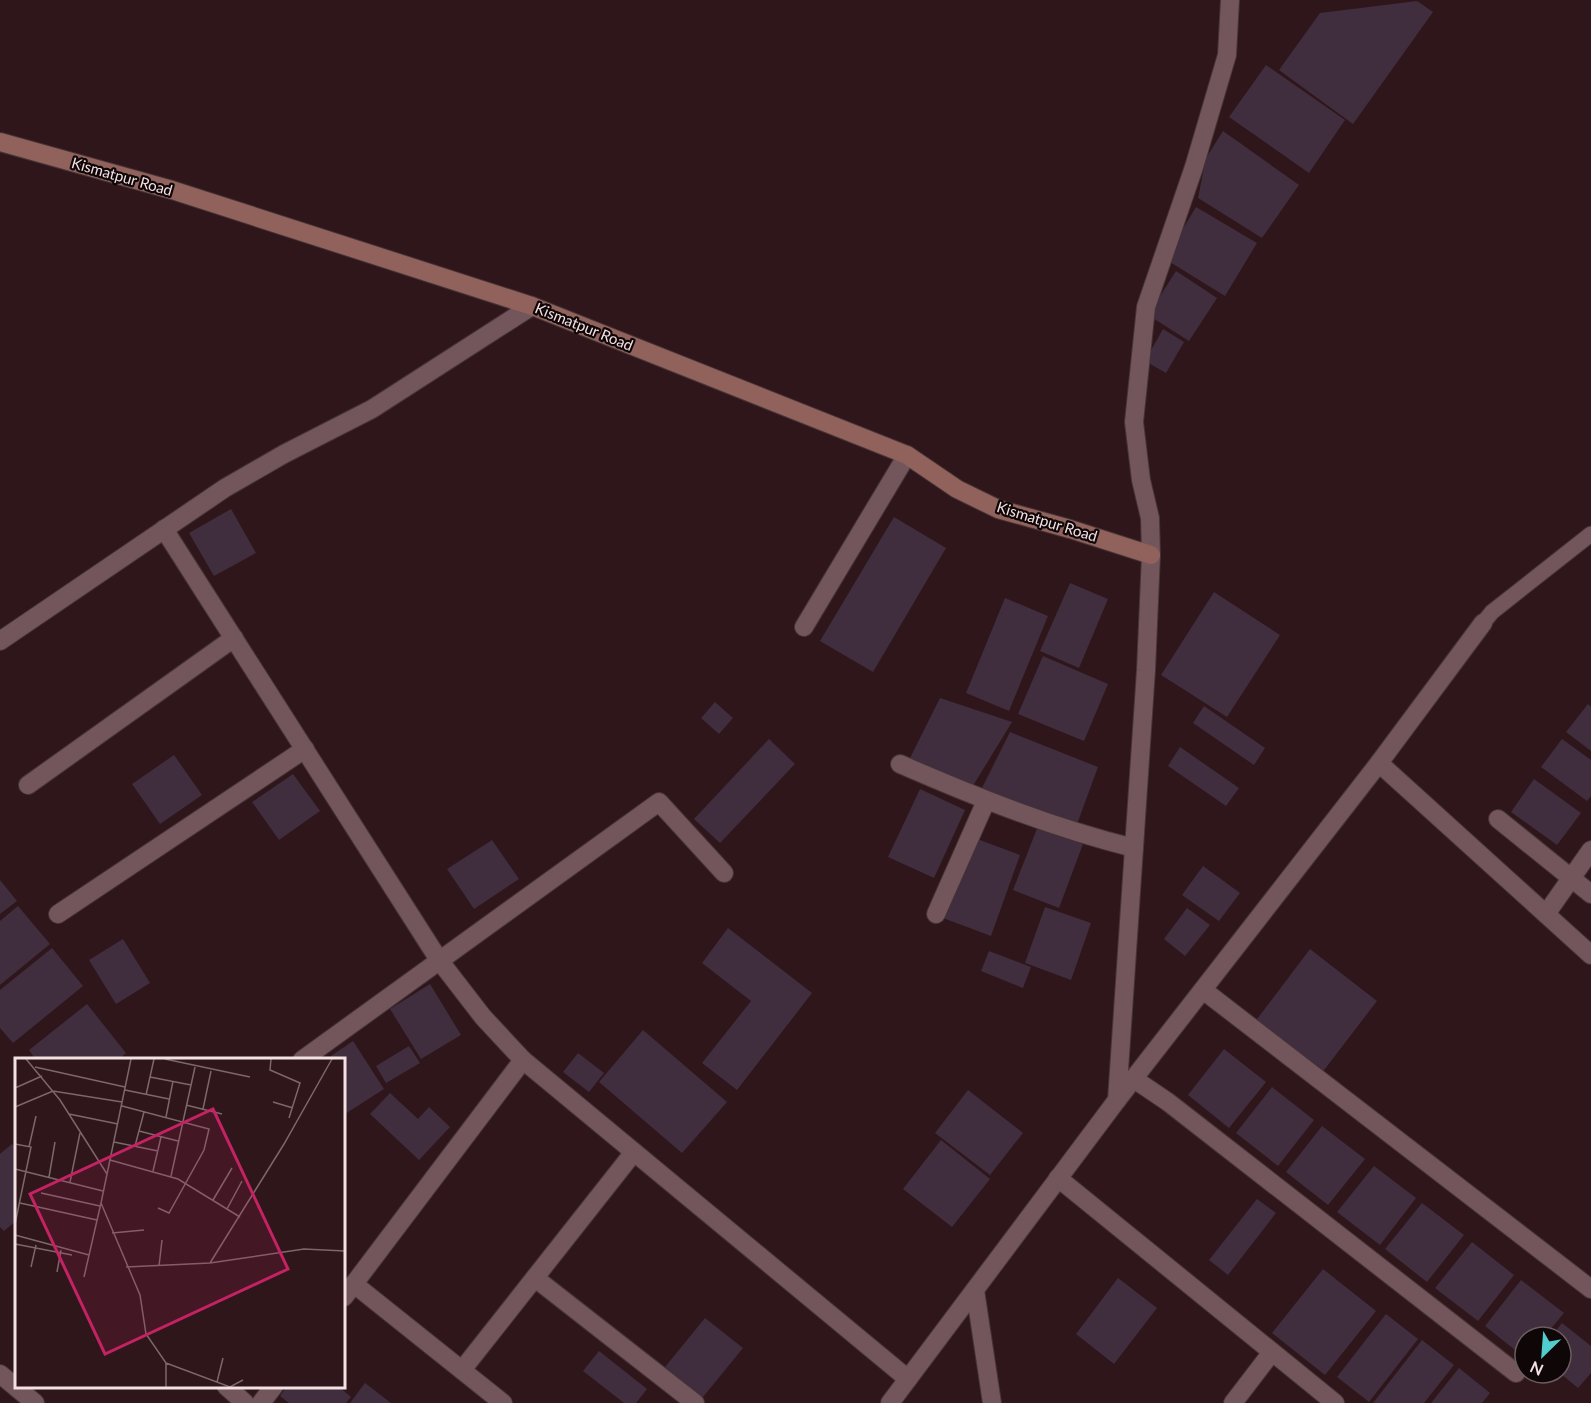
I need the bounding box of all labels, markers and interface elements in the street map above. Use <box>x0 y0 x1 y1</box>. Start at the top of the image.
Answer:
street label: Kismatpur Road <box>70 153 175 199</box>
street label: Kismatpur Road <box>533 298 636 354</box>
street label: Kismatpur Road <box>995 497 1100 545</box>
inset map <box>15 1058 345 1388</box>
north arrow <box>1513 1325 1573 1385</box>
text: N <box>1527 1358 1546 1380</box>

